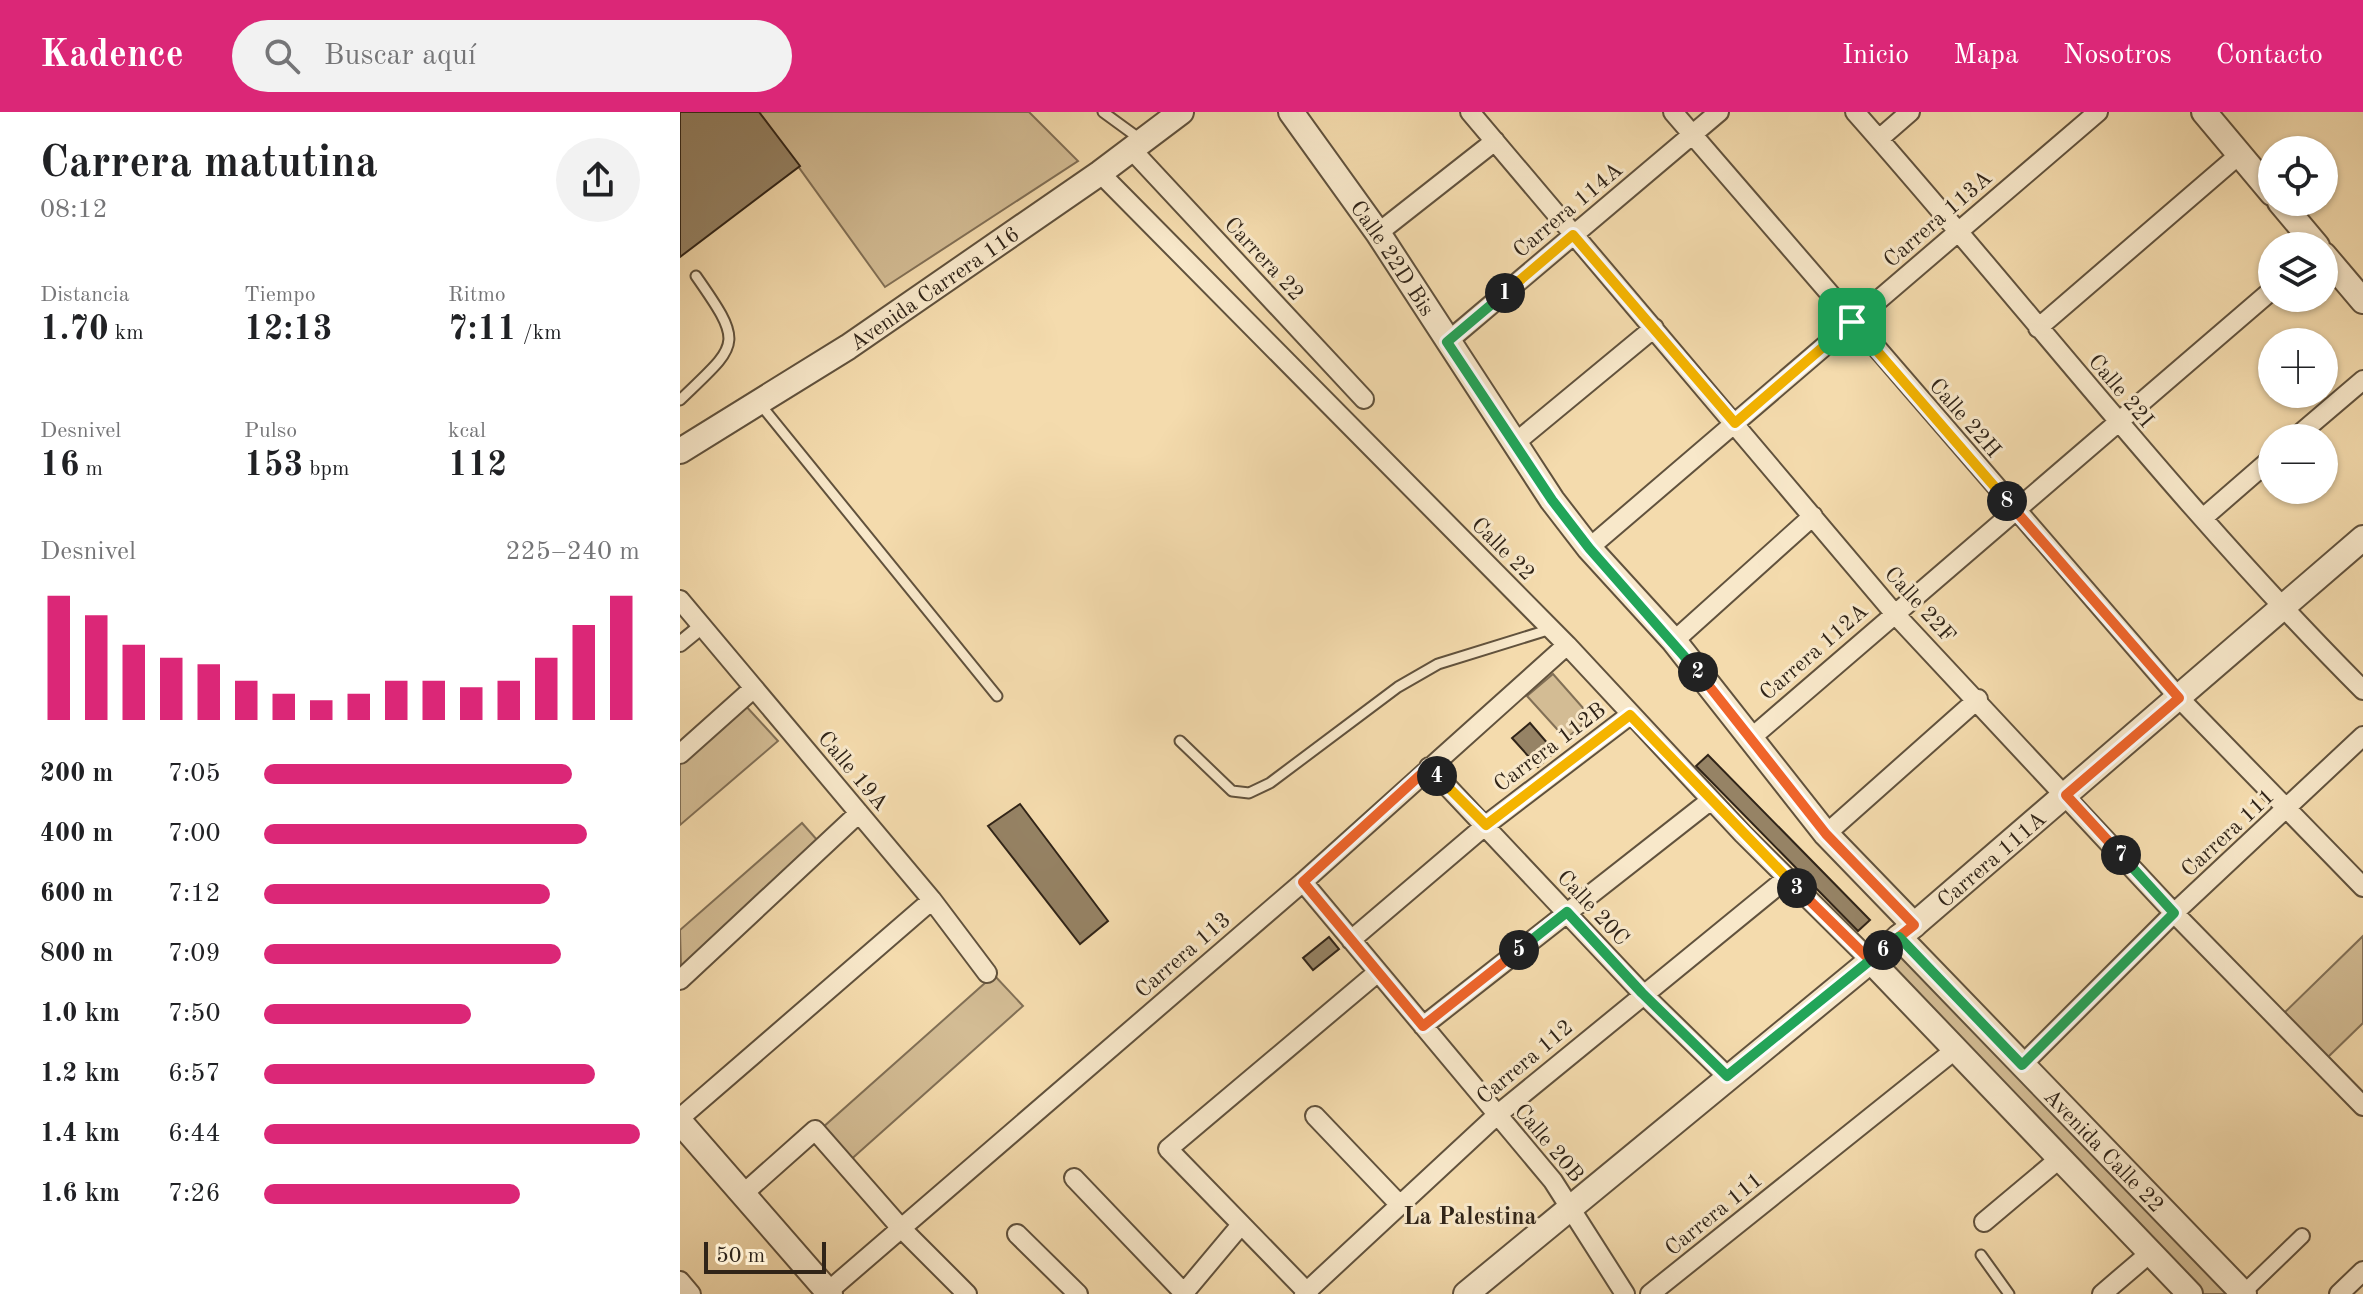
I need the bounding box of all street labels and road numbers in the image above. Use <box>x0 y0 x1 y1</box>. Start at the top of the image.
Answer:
street label: Carrera 114A <box>1510 159 1627 262</box>
street label: Carrera 113A <box>1880 167 1997 272</box>
street label: Calle 22D Bis <box>1345 197 1438 320</box>
street label: Carrera 22 <box>1220 213 1308 305</box>
street label: Avenida Carrera 116 <box>846 223 1024 355</box>
street label: Calle 22I <box>2084 351 2157 432</box>
street label: Calle 22H <box>1924 375 2004 462</box>
street label: Calle 22 <box>1467 514 1538 585</box>
street label: Calle 22F <box>1880 563 1959 648</box>
street label: Carrera 112A <box>1756 600 1873 705</box>
street label: Carrera 112B <box>1490 699 1610 796</box>
street label: Calle 19A <box>813 727 892 815</box>
street label: Carrera 111 <box>2178 785 2279 882</box>
street label: Carrera 111A <box>1934 808 2051 913</box>
street label: Calle 20C <box>1552 866 1633 950</box>
street label: Carrera 113 <box>1132 908 1235 1003</box>
street label: Carrera 112 <box>1473 1016 1578 1109</box>
street label: Avenida Calle 22 <box>2039 1085 2167 1217</box>
street label: Calle 20B <box>1510 1100 1587 1187</box>
street label: Carrera 111 <box>1661 1169 1767 1260</box>

